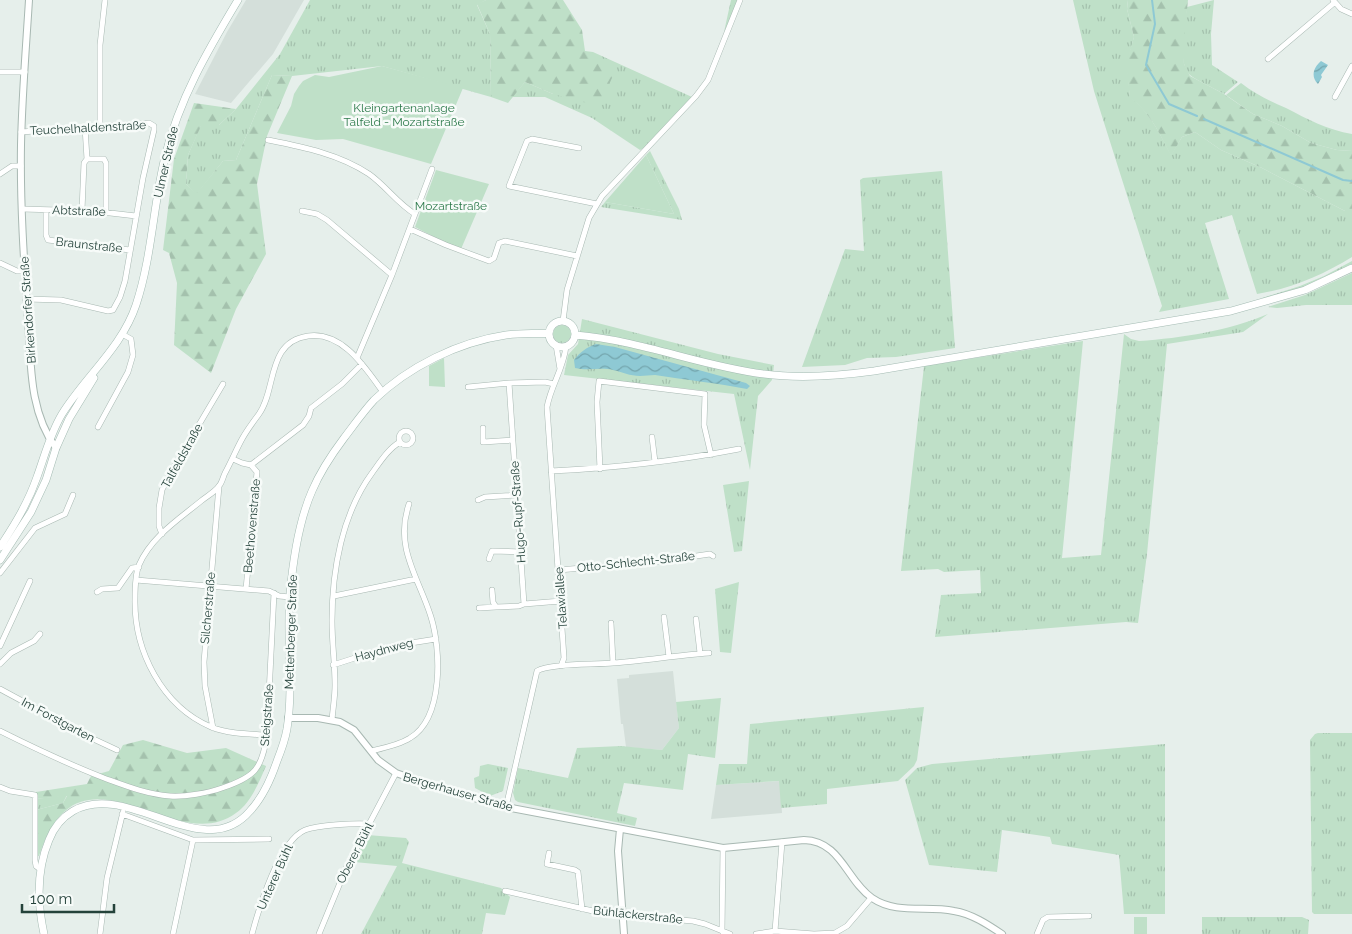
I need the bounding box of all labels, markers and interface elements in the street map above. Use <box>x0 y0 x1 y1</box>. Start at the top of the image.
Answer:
park label: Kleingartenanlage Talfeld - Mozartstraße <box>344 101 464 129</box>
street label: Teuchelhaldenstraße <box>29 118 147 138</box>
street label: Ulmer Straße <box>151 125 181 199</box>
park label: Mozartstraße <box>415 199 487 213</box>
street label: Abtstraße <box>52 203 106 219</box>
street label: Braunstraße <box>55 235 123 255</box>
street label: Birkendorfer Straße <box>17 256 39 364</box>
street label: Talfeldstraße <box>159 421 205 491</box>
street label: Hugo-Rupf-Straße <box>507 461 529 563</box>
street label: Beethovenstraße <box>241 478 263 574</box>
street label: Otto-Schlecht-Straße <box>576 549 696 575</box>
street label: Telawiallee <box>552 567 570 629</box>
street label: Silcherstraße <box>198 571 218 645</box>
street label: Mettenberger Straße <box>282 574 300 690</box>
street label: Haydnweg <box>353 636 415 664</box>
street label: Steigstraße <box>258 683 276 747</box>
street label: Im Forstgarten <box>19 695 97 745</box>
street label: Bergerhauser Straße <box>401 770 515 814</box>
street label: Oberer Bühl <box>334 819 377 886</box>
street label: Unterer Bühl <box>254 841 296 912</box>
scale bar <box>22 882 115 914</box>
text: 100 m <box>30 890 72 908</box>
street label: Bühläckerstraße <box>593 903 683 927</box>

